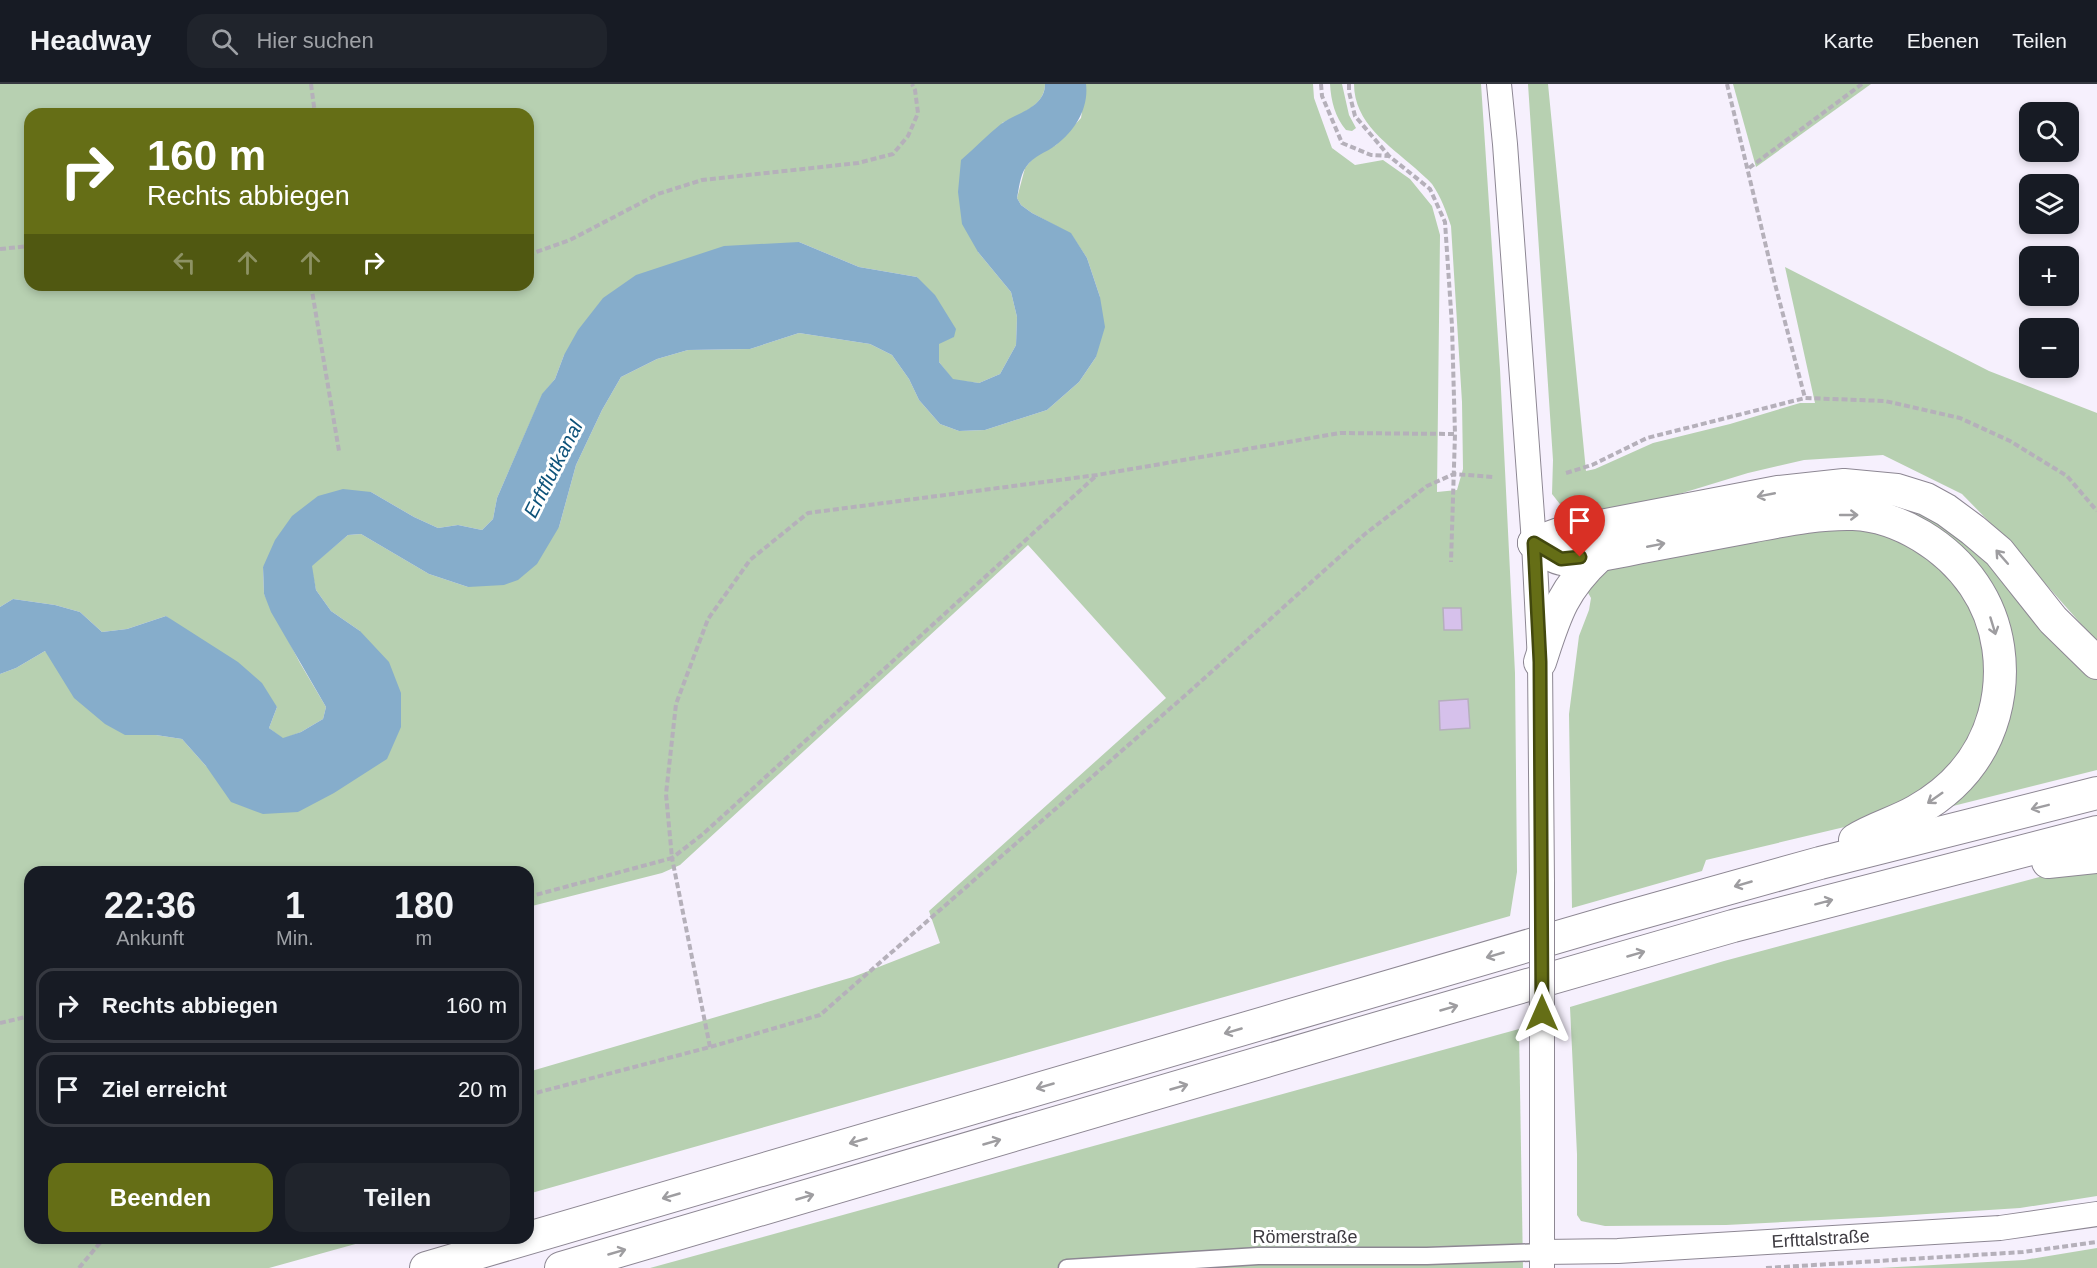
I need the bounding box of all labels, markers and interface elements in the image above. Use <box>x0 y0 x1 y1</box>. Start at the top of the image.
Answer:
search box <box>187 14 607 68</box>
text: Headway <box>30 25 151 56</box>
icon: search <box>208 25 241 58</box>
text: Hier suchen <box>256 28 374 53</box>
text: Karte <box>1824 29 1874 52</box>
text: Ebenen <box>1907 29 1979 52</box>
text: Teilen <box>2012 29 2067 52</box>
map controls <box>2019 102 2079 378</box>
button: search <box>2019 102 2079 162</box>
icon: right <box>48 132 126 210</box>
text: 160 m <box>147 132 266 179</box>
button: layers <box>2019 174 2079 234</box>
text: Rechts abbiegen <box>147 181 350 211</box>
icon: left <box>168 246 201 279</box>
icon: ahead <box>231 246 264 279</box>
icon: ahead <box>294 246 327 279</box>
icon: right <box>357 246 390 279</box>
button: + <box>2019 246 2079 306</box>
button: − <box>2019 318 2079 378</box>
water label: Erftflutkanal <box>519 416 587 521</box>
one-way arrow <box>1757 489 1777 500</box>
pin <box>1554 495 1605 557</box>
icon: arrive <box>1563 504 1596 537</box>
one-way arrow <box>1838 509 1858 521</box>
one-way arrow <box>1646 539 1666 550</box>
one-way arrow <box>1995 550 2009 565</box>
one-way arrow <box>1988 616 1999 635</box>
one-way arrow <box>1927 792 1943 804</box>
one-way arrow <box>2031 802 2050 813</box>
one-way arrow <box>1734 879 1753 891</box>
text: 22:36 <box>104 885 196 926</box>
text: 1 <box>285 885 305 926</box>
text: 180 <box>394 885 454 926</box>
one-way arrow <box>1814 896 1833 908</box>
text: Ankunft <box>116 927 184 949</box>
text: Min. <box>276 927 314 949</box>
text: m <box>416 927 432 949</box>
one-way arrow <box>1626 948 1645 959</box>
one-way arrow <box>1486 950 1505 961</box>
position arrow <box>1510 981 1574 1045</box>
icon: right <box>51 989 84 1022</box>
text: Rechts abbiegen <box>102 993 278 1018</box>
text: 160 m <box>446 993 507 1018</box>
one-way arrow <box>1439 1001 1458 1013</box>
one-way arrow <box>1223 1026 1242 1037</box>
icon: arrive <box>51 1073 84 1106</box>
text: Ziel erreicht <box>102 1077 227 1102</box>
text: 20 m <box>458 1077 507 1102</box>
one-way arrow <box>1169 1080 1188 1092</box>
one-way arrow <box>1036 1081 1055 1092</box>
one-way arrow <box>982 1135 1001 1147</box>
one-way arrow <box>849 1136 868 1147</box>
button: Beenden <box>48 1163 273 1232</box>
button: Teilen <box>285 1163 510 1232</box>
one-way arrow <box>795 1190 814 1202</box>
one-way arrow <box>662 1191 681 1202</box>
street label: Erfttalstraße <box>1771 1226 1870 1252</box>
street label: Römerstraße <box>1252 1227 1358 1247</box>
one-way arrow <box>608 1245 627 1257</box>

